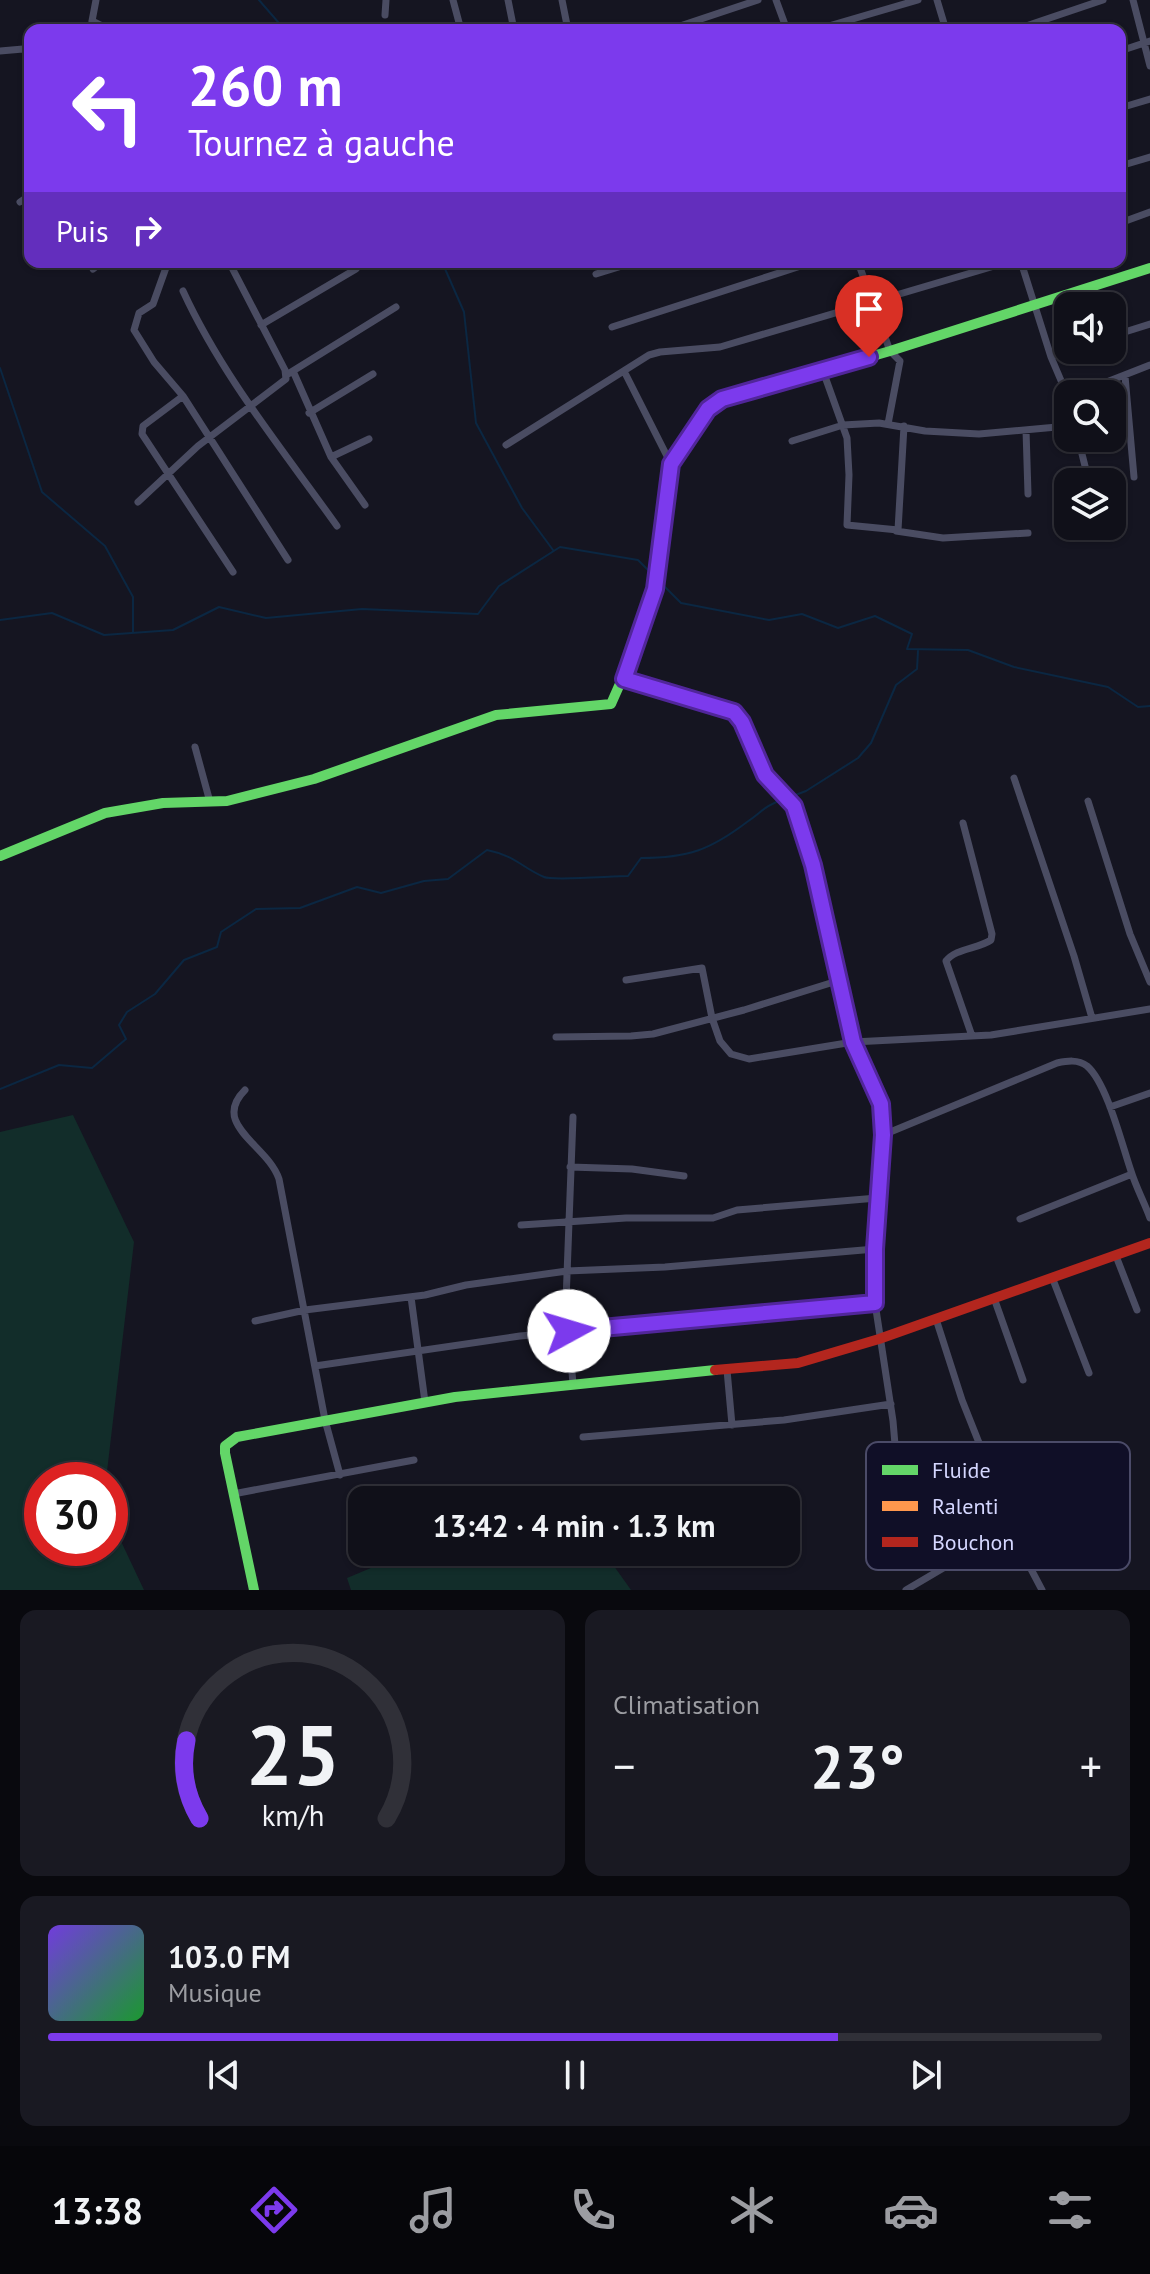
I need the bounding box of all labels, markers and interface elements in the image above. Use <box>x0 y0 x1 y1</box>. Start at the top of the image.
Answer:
text: 260 m <box>188 49 343 121</box>
icon: left <box>56 56 160 160</box>
text: Tournez à gauche <box>188 119 455 166</box>
icon: right <box>125 208 169 252</box>
text: Puis <box>56 211 109 250</box>
pin <box>835 275 903 357</box>
icon: arrive <box>847 287 891 331</box>
map controls <box>1054 292 1126 540</box>
button: sound <box>1054 292 1126 364</box>
button: search <box>1054 380 1126 452</box>
button: layers <box>1054 468 1126 540</box>
position arrow <box>527 1289 611 1373</box>
legend <box>866 1442 1130 1570</box>
text: Fluide <box>932 1456 991 1484</box>
speed limit sign: 30 <box>24 1462 128 1566</box>
text: Ralenti <box>932 1492 999 1520</box>
text: 13:42 · 4 min · 1.3 km <box>433 1506 715 1545</box>
text: Bouchon <box>932 1528 1014 1556</box>
text: Climatisation <box>613 1688 760 1721</box>
text: 25 <box>245 1700 340 1808</box>
text: 23° <box>810 1727 905 1805</box>
text: − <box>613 1737 635 1794</box>
text: + <box>1080 1737 1102 1794</box>
text: km/h <box>261 1797 324 1834</box>
text: 103.0 FM <box>168 1937 290 1976</box>
text: Musique <box>168 1976 262 2009</box>
icon: previous <box>202 2053 246 2097</box>
icon: pause <box>553 2053 597 2097</box>
icon: next <box>904 2053 948 2097</box>
icon: directions <box>246 2182 302 2238</box>
icon: music <box>405 2182 461 2238</box>
icon: phone <box>565 2182 621 2238</box>
icon: climate <box>724 2182 780 2238</box>
icon: car <box>883 2182 939 2238</box>
icon: filters <box>1042 2182 1098 2238</box>
text: 13:38 <box>52 2187 143 2234</box>

